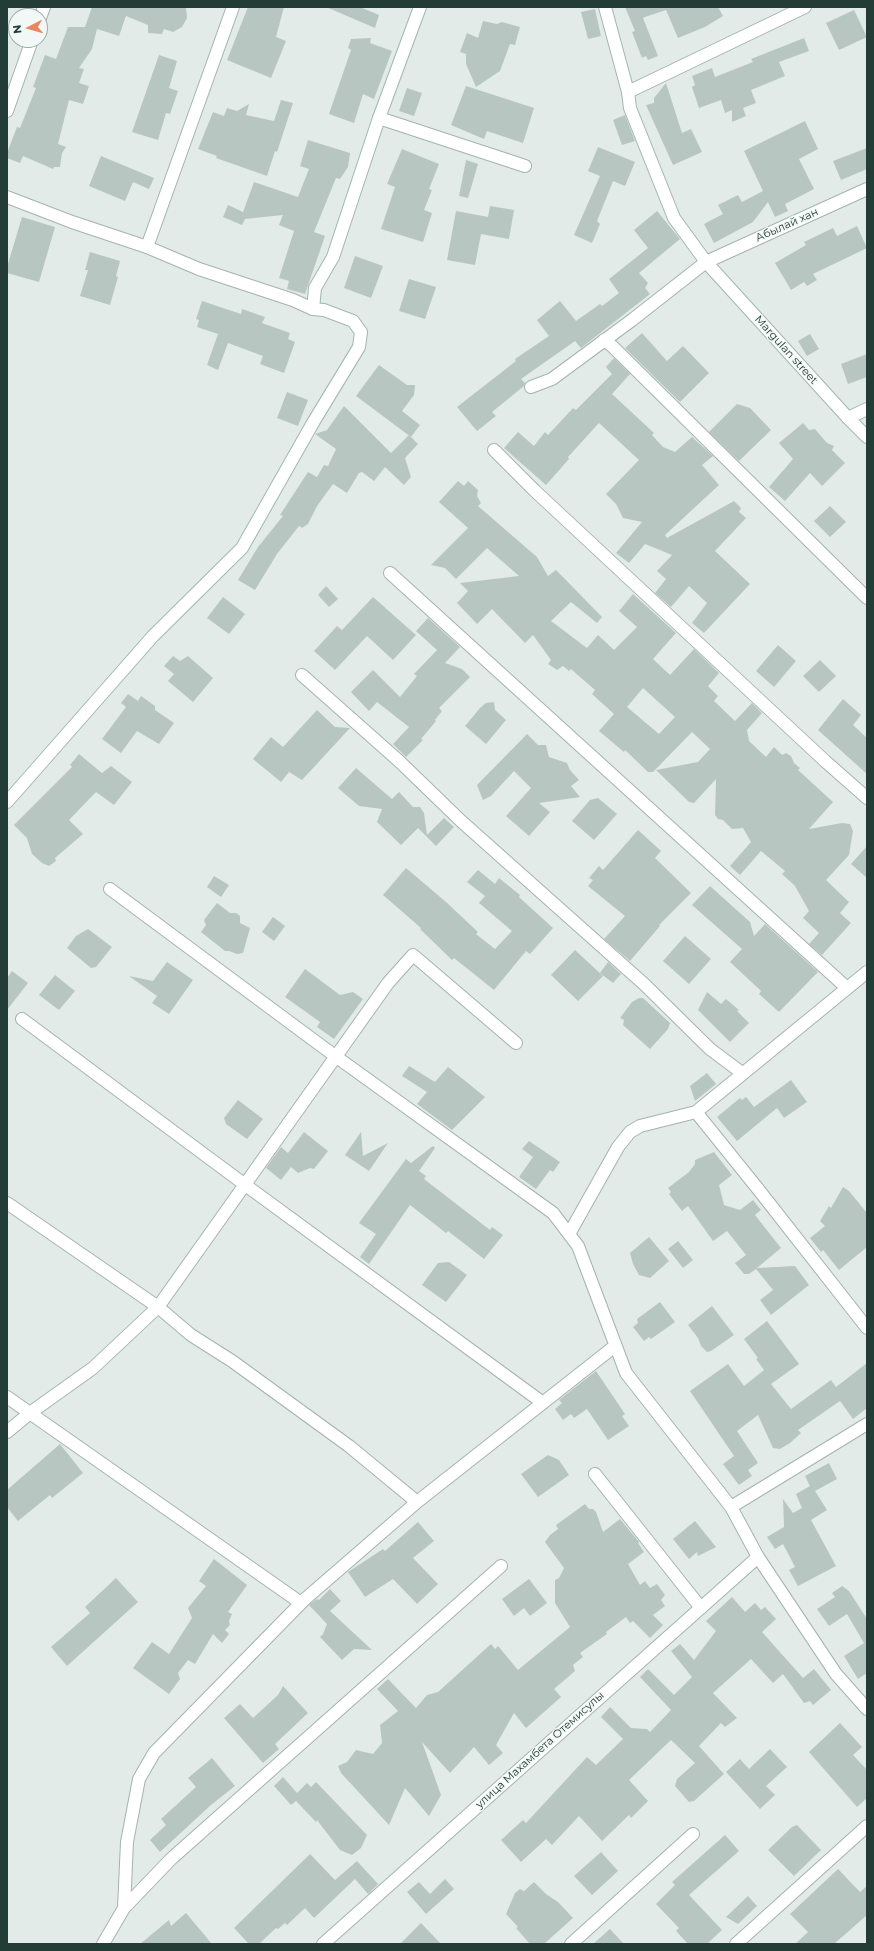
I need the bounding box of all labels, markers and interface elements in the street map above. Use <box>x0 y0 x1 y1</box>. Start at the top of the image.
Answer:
north arrow <box>8 8 48 48</box>
text: N <box>10 24 24 34</box>
street label: Абылай хан <box>754 205 820 245</box>
street label: Margulan street <box>752 313 820 387</box>
street label: улица Махамбета Отемисулы <box>473 1689 607 1811</box>

